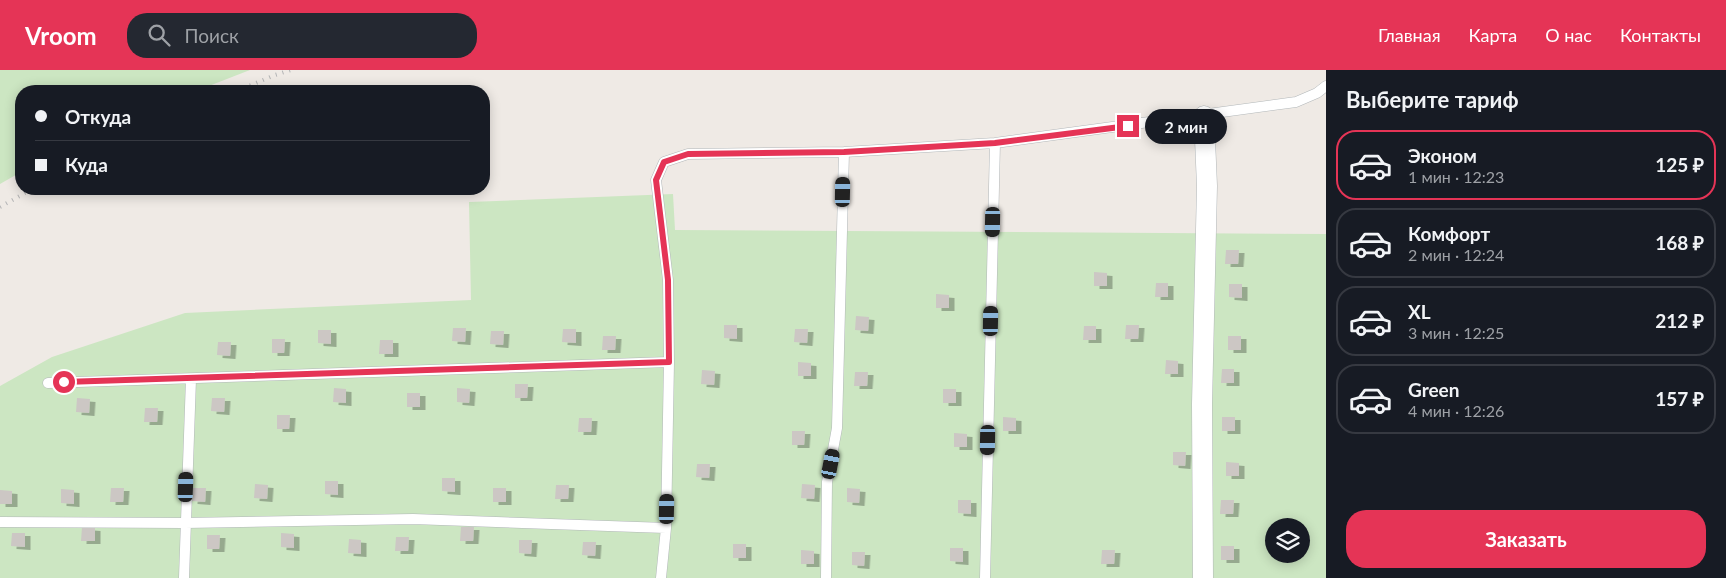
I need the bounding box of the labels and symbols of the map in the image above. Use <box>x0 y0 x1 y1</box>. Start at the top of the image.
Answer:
callout: 2 мин <box>1146 108 1228 144</box>
route end <box>1117 115 1139 137</box>
car <box>835 177 850 207</box>
car <box>985 207 1000 237</box>
car <box>983 306 998 336</box>
route start <box>53 371 75 393</box>
car <box>980 425 995 455</box>
car <box>820 448 841 480</box>
car <box>177 472 194 502</box>
car <box>659 494 674 524</box>

